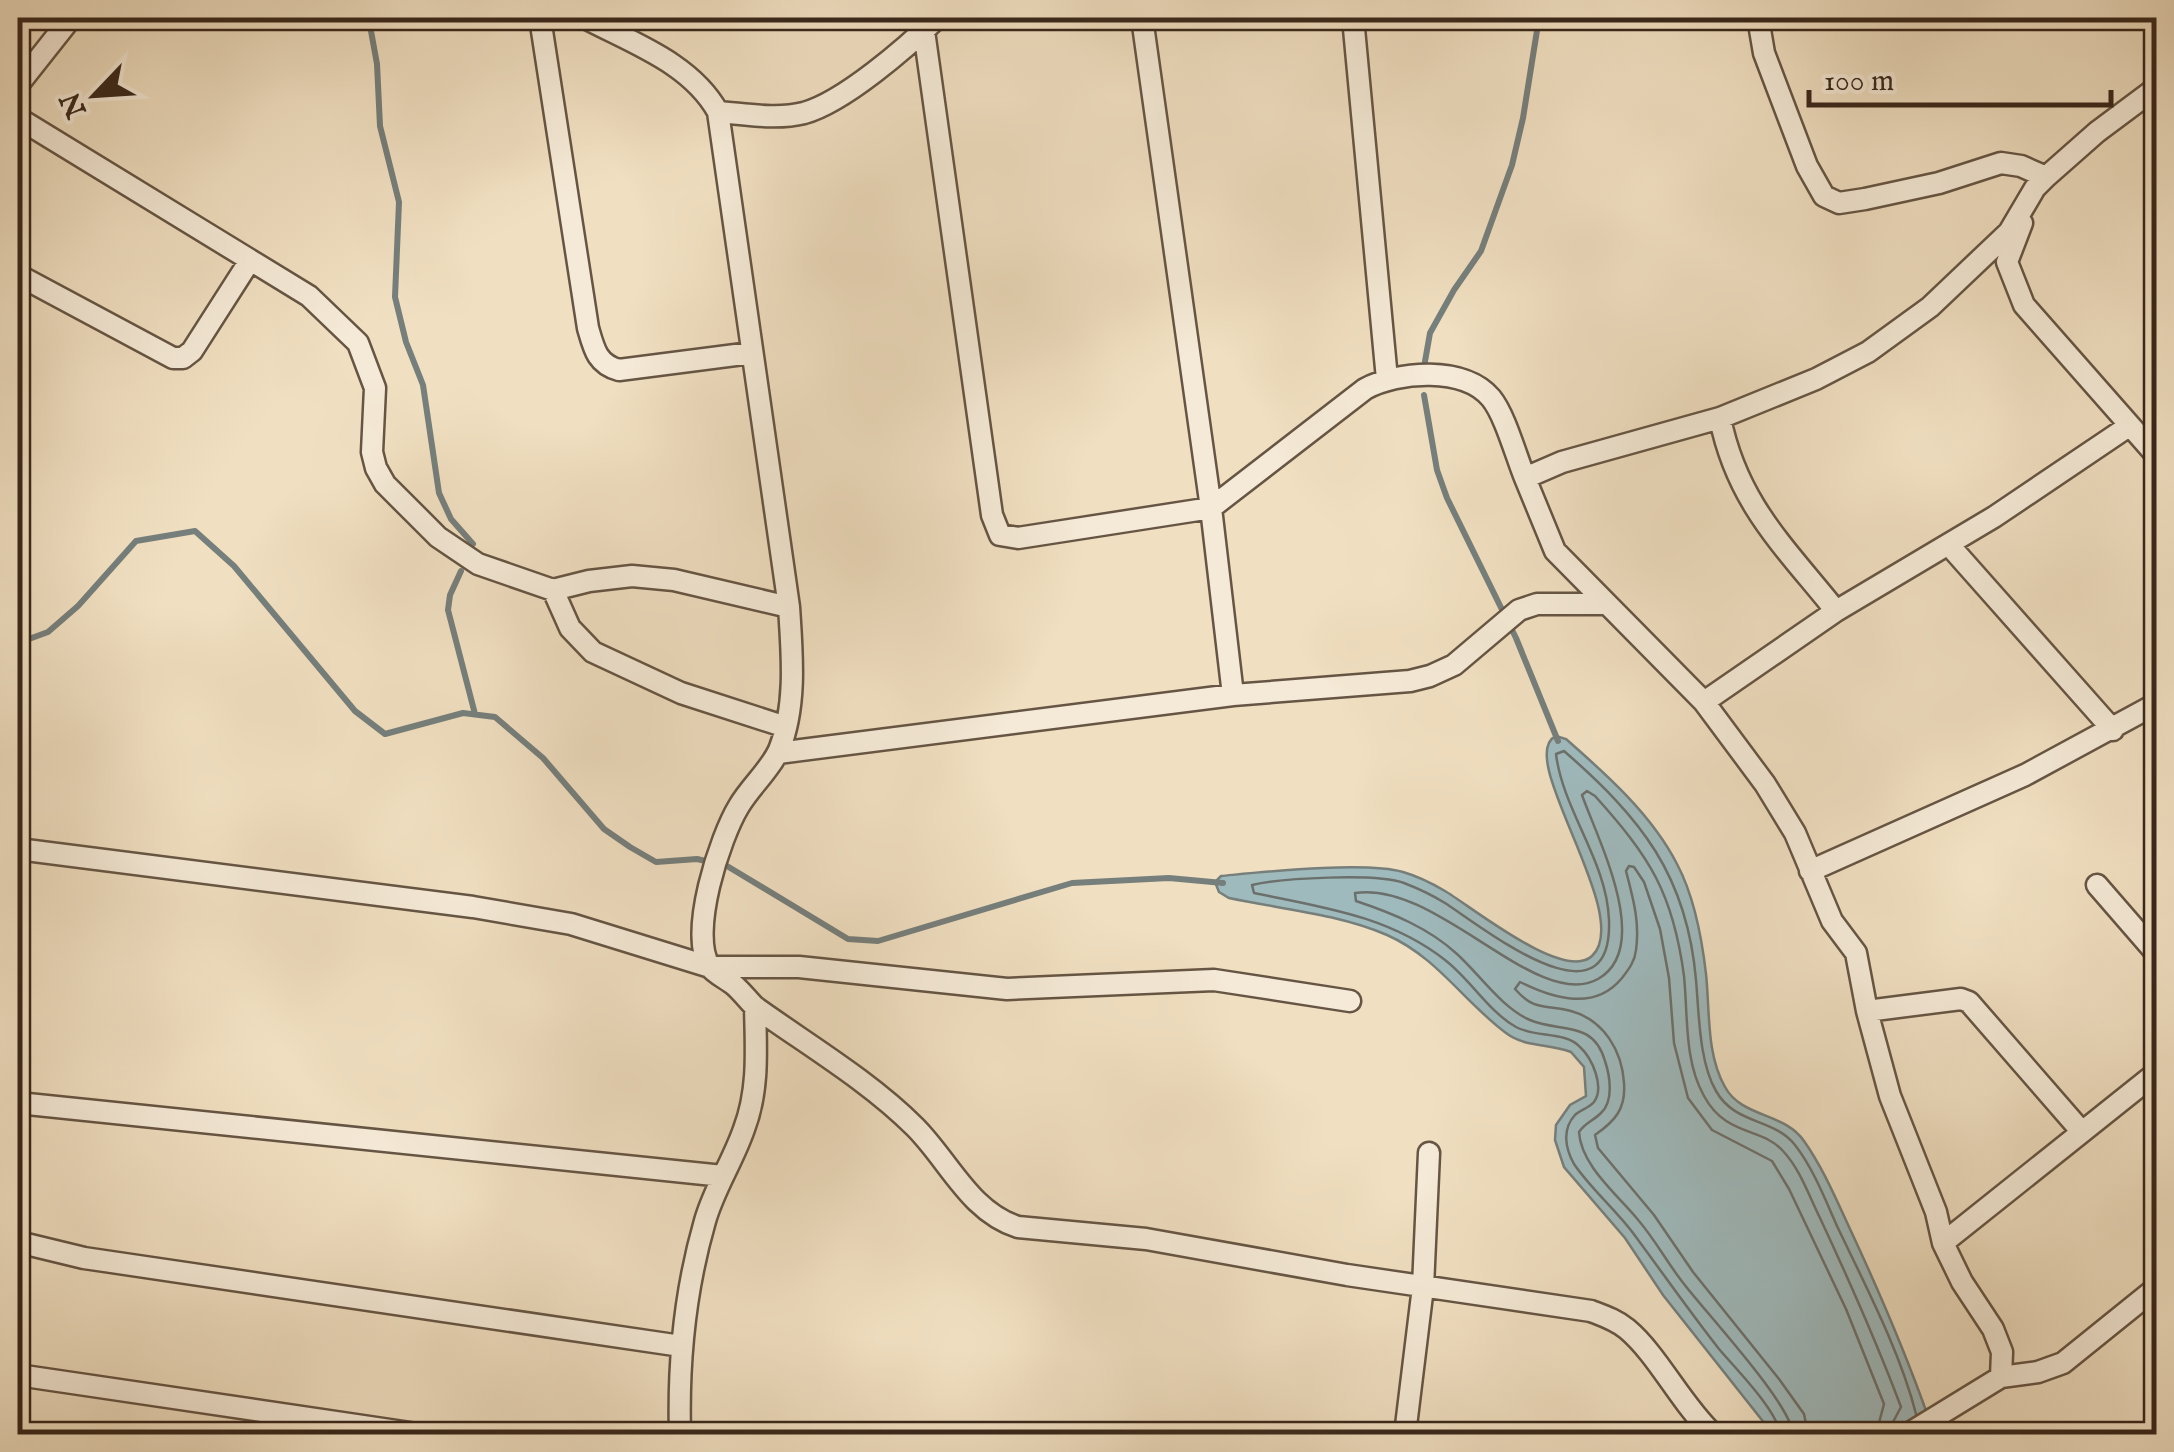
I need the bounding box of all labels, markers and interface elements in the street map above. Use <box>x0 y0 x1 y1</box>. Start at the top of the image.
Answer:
north arrow <box>45 45 145 145</box>
scale bar <box>1809 45 2112 107</box>
text: 100 m <box>1824 63 1894 101</box>
text: N <box>54 86 96 124</box>

